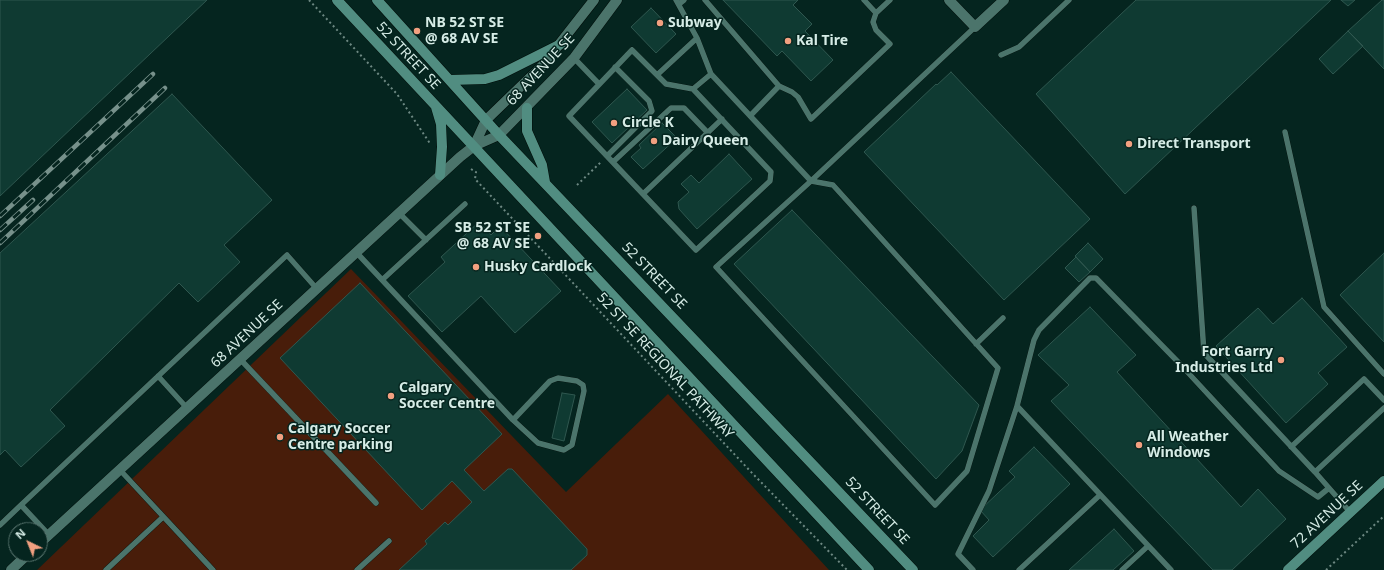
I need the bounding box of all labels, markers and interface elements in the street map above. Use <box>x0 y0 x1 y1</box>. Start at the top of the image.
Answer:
place label: NB 52 ST SE @ 68 AV SE <box>425 15 504 48</box>
place label: Subway <box>668 15 722 31</box>
marker: Subway <box>655 18 665 28</box>
street label: 52 STREET SE <box>372 19 444 93</box>
marker: NB 52 ST SE @ 68 AV SE <box>412 26 422 36</box>
street label: 68 AVENUE SE <box>503 31 579 109</box>
place label: Kal Tire <box>796 33 848 49</box>
marker: Kal Tire <box>783 36 793 46</box>
place label: Circle K <box>622 115 674 131</box>
marker: Circle K <box>609 118 619 128</box>
place label: Dairy Queen <box>662 133 749 149</box>
marker: Dairy Queen <box>649 136 659 146</box>
place label: Direct Transport <box>1137 136 1251 152</box>
marker: Direct Transport <box>1124 139 1134 149</box>
place label: SB 52 ST SE @ 68 AV SE <box>455 220 530 252</box>
marker: SB 52 ST SE @ 68 AV SE <box>533 231 543 241</box>
street label: 52 STREET SE <box>618 239 690 313</box>
place label: Husky Cardlock <box>484 259 592 275</box>
marker: Husky Cardlock <box>471 262 481 272</box>
street label: 52 ST SE REGIONAL PATHWAY <box>593 290 737 442</box>
street label: 68 AVENUE SE <box>208 296 286 372</box>
place label: Fort Garry Industries Ltd <box>1175 344 1273 376</box>
marker: Fort Garry Industries Ltd <box>1276 355 1286 365</box>
place label: Calgary Soccer Centre <box>399 380 495 412</box>
marker: Calgary Soccer Centre <box>386 391 396 401</box>
place label: Calgary Soccer Centre parking <box>288 421 393 454</box>
place label: All Weather Windows <box>1147 429 1228 462</box>
marker: Calgary Soccer Centre parking <box>275 432 285 442</box>
marker: All Weather Windows <box>1134 440 1144 450</box>
street label: 52 STREET SE <box>841 474 913 548</box>
street label: 72 AVENUE SE <box>1288 477 1366 553</box>
north arrow <box>8 522 48 562</box>
text: N <box>12 525 29 542</box>

